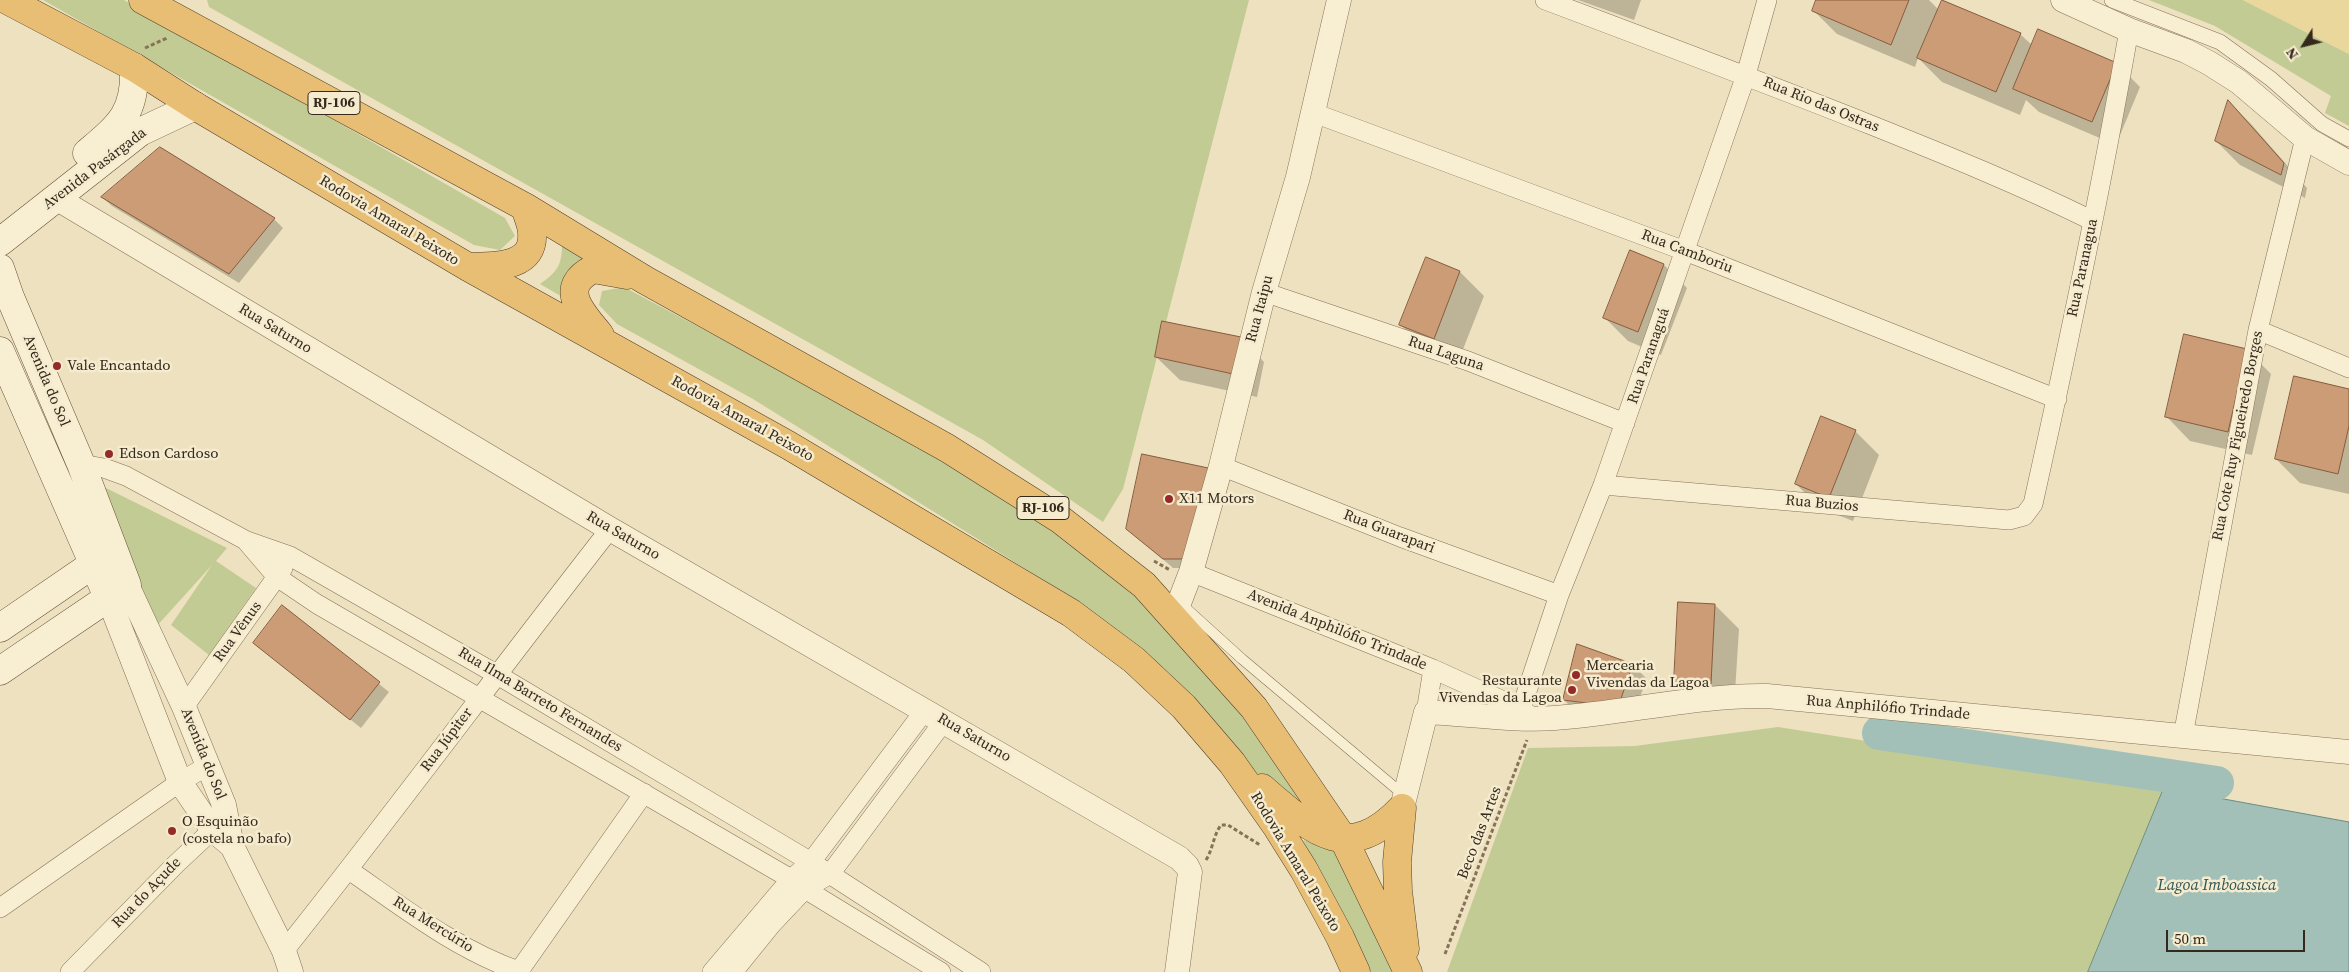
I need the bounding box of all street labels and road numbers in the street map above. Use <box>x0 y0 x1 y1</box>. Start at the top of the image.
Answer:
street label: Rua Rio das Ostras <box>1760 73 1882 137</box>
road number: RJ-106 <box>308 92 360 115</box>
street label: Avenida Pasárgada <box>40 124 150 214</box>
street label: Rodovia Amaral Peixoto <box>316 172 462 270</box>
street label: Rua Paranagua <box>2064 217 2102 319</box>
street label: Rua Camboriu <box>1639 226 1735 278</box>
street label: Rua Itaipu <box>1242 273 1278 345</box>
street label: Rua Saturno <box>235 300 315 358</box>
street label: Rua Paranaguá <box>1624 306 1674 406</box>
street label: Rua Cote Ruy Figueiredo Borges <box>2209 330 2267 542</box>
street label: Avenida do Sol <box>19 333 73 429</box>
street label: Rua Laguna <box>1406 333 1486 375</box>
street label: Rodovia Amaral Peixoto <box>668 372 816 466</box>
street label: Rua Buzios <box>1785 492 1859 516</box>
road number: RJ-106 <box>1017 496 1069 520</box>
street label: Rua Guarapari <box>1341 506 1437 558</box>
street label: Rua Saturno <box>583 508 663 564</box>
street label: Avenida Anphilófio Trindade <box>1245 586 1429 674</box>
street label: Rua Vênus <box>210 598 266 666</box>
street label: Rua Ilma Barreto Fernandes <box>455 644 625 756</box>
street label: Rua Anphilófio Trindade <box>1805 692 1971 724</box>
street label: Avenida do Sol <box>176 705 230 803</box>
street label: Rua Júpiter <box>417 705 477 775</box>
street label: Rua Saturno <box>934 710 1014 766</box>
street label: Beco das Artes <box>1454 784 1506 882</box>
street label: Rodovia Amaral Peixoto <box>1246 789 1344 935</box>
street label: Rua do Açude <box>109 854 185 932</box>
street label: Rua Mercúrio <box>389 893 477 957</box>

